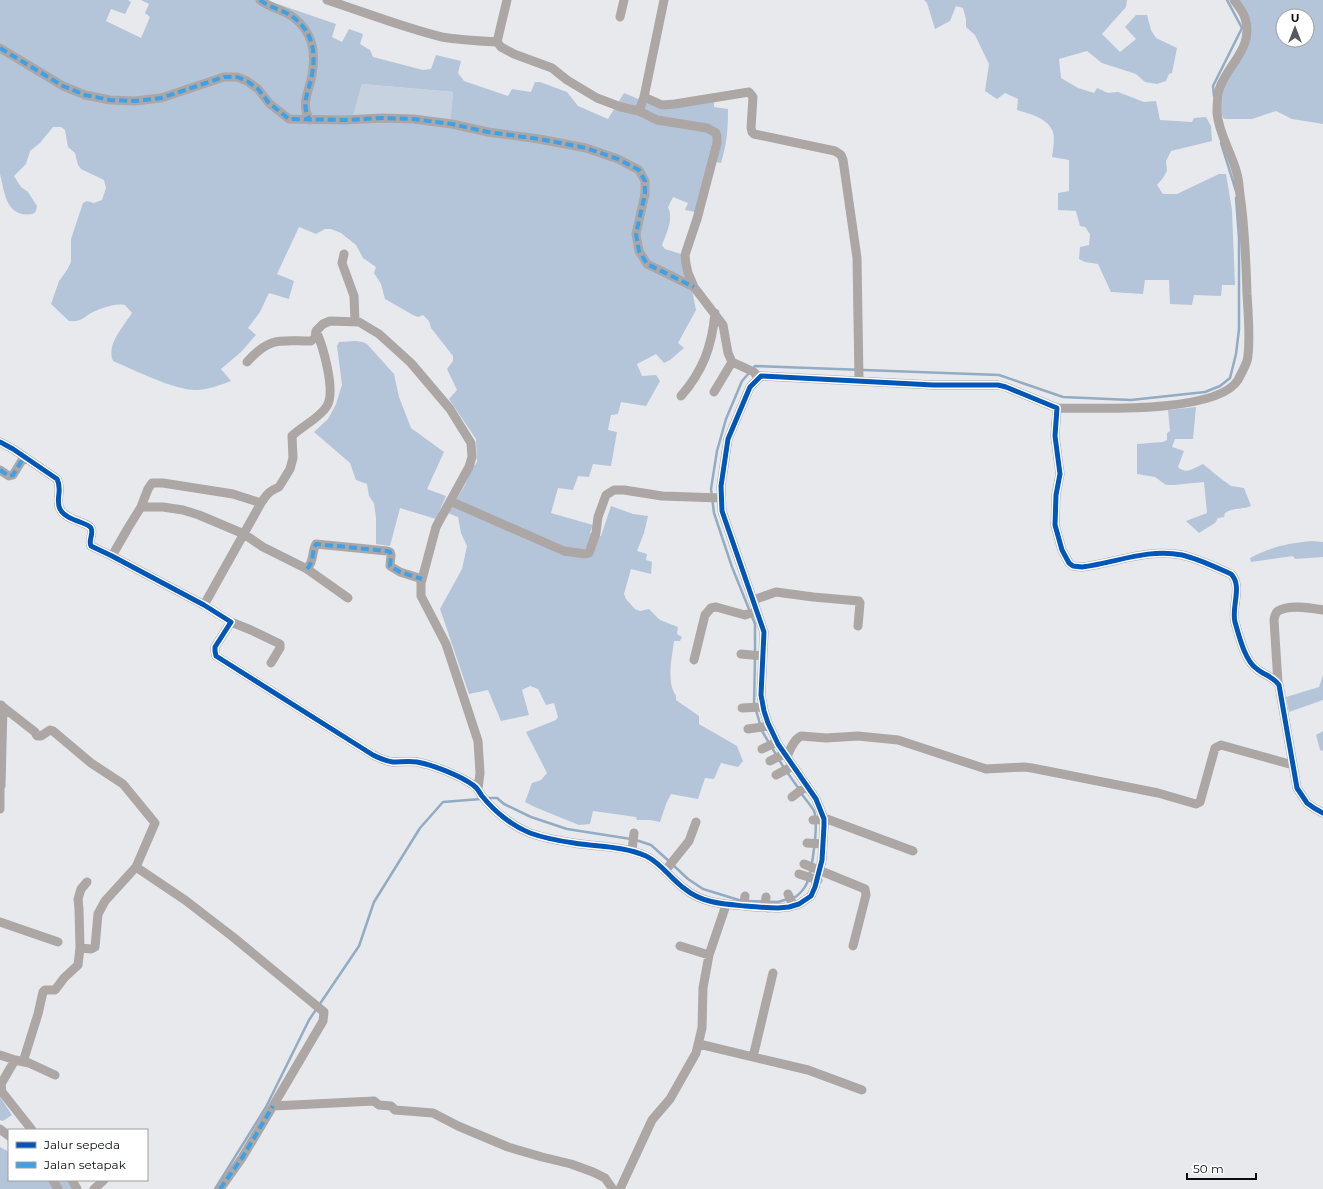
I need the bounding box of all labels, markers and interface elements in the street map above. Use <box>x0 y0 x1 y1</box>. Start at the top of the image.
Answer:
north arrow <box>1275 8 1315 48</box>
text: U <box>1291 11 1299 25</box>
legend <box>8 1129 148 1181</box>
text: Jalur sepeda <box>43 1137 120 1152</box>
scale bar <box>1187 1155 1256 1181</box>
text: Jalan setapak <box>43 1157 127 1172</box>
text: 50 m <box>1193 1161 1224 1176</box>

